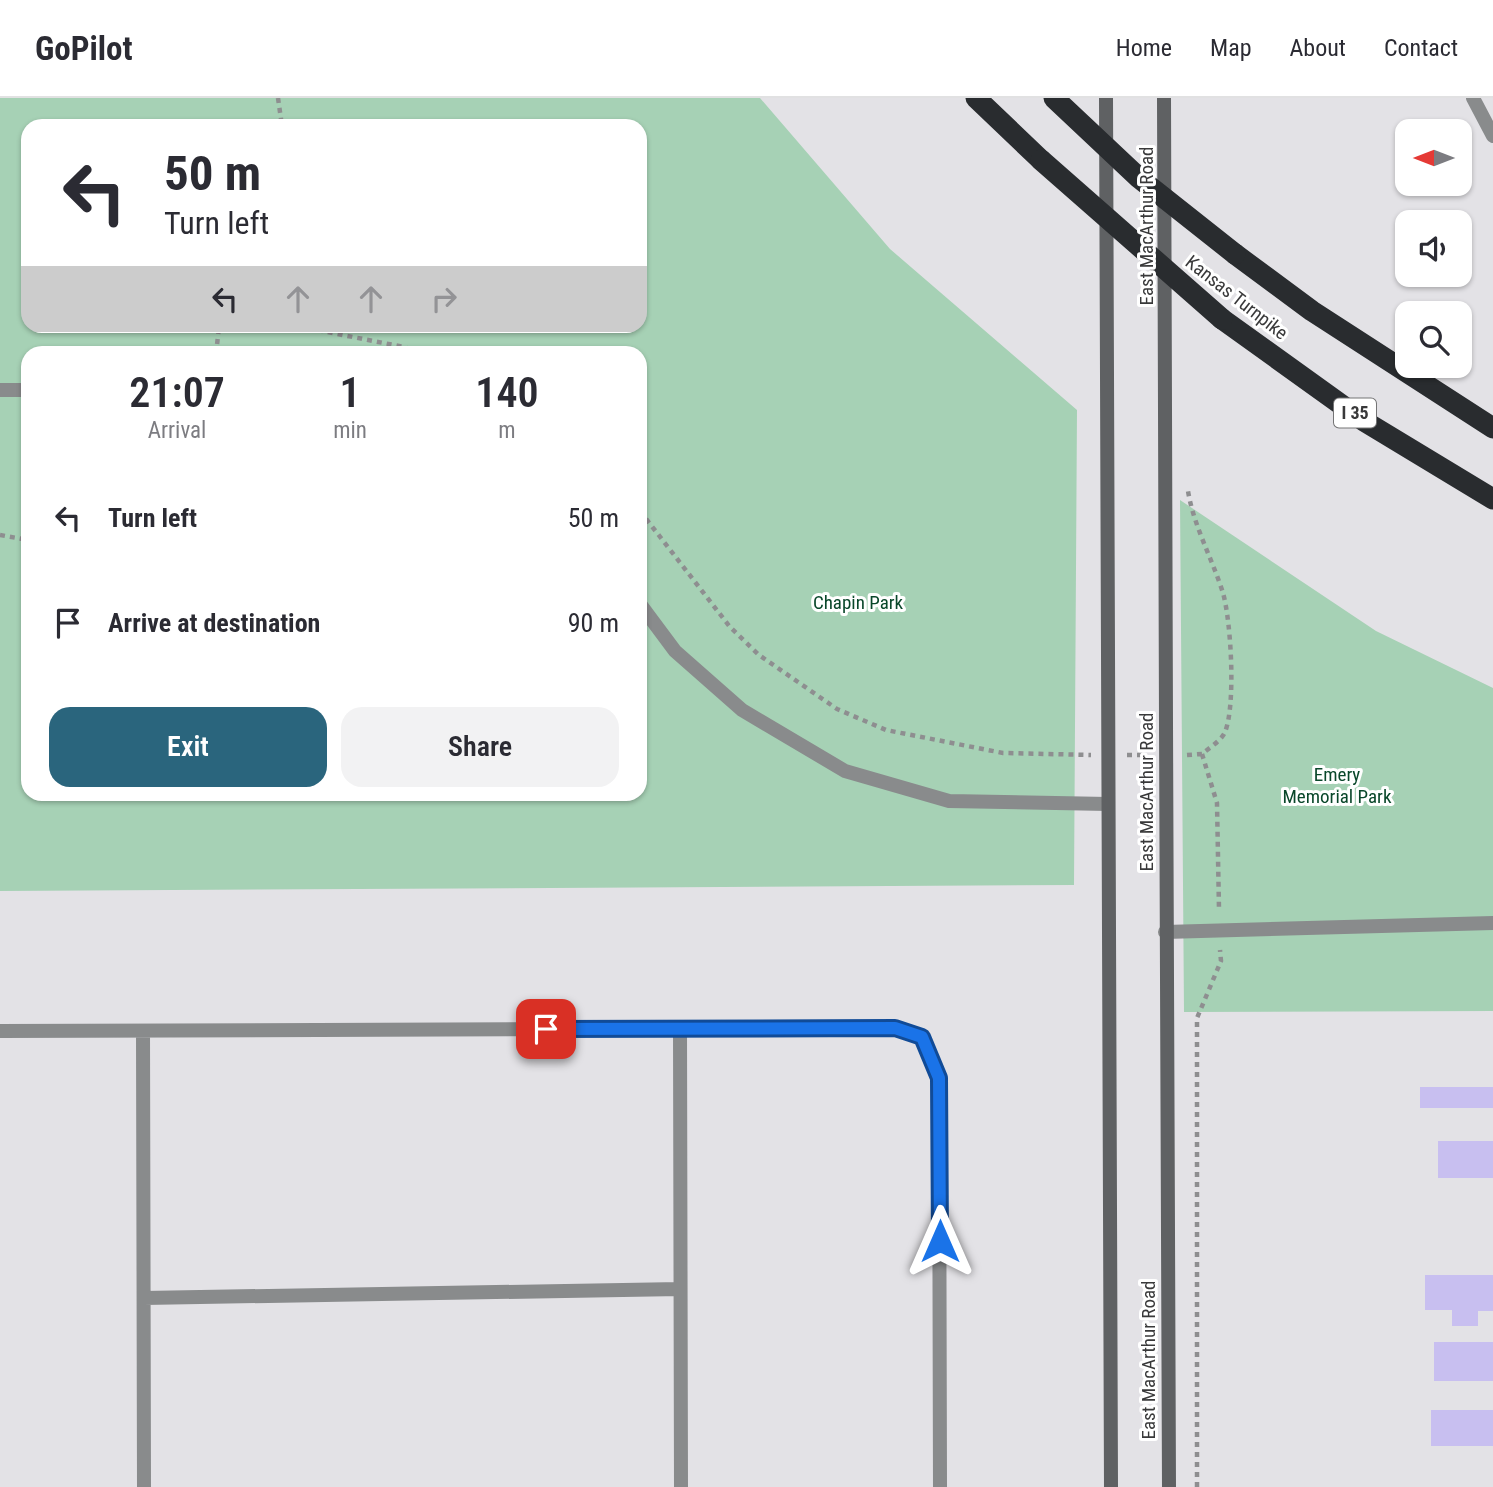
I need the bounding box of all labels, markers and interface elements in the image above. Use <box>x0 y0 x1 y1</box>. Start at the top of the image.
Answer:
text: GoPilot <box>35 29 133 68</box>
text: Home <box>1116 34 1172 62</box>
text: Map <box>1210 34 1252 62</box>
text: About <box>1290 34 1346 62</box>
text: Contact <box>1384 34 1458 62</box>
north arrow <box>1395 119 1472 196</box>
map controls <box>1395 119 1472 378</box>
text: 50 m <box>164 145 261 202</box>
icon: left <box>49 147 140 238</box>
street label: East MacArthur Road <box>1135 147 1158 305</box>
text: Turn left <box>164 204 269 242</box>
button: sound <box>1395 210 1472 287</box>
street label: Kansas Turnpike <box>1181 250 1292 344</box>
icon: left <box>206 280 244 318</box>
icon: ahead <box>279 280 317 318</box>
icon: ahead <box>352 280 390 318</box>
icon: right <box>425 280 463 318</box>
button: search <box>1395 301 1472 378</box>
text: 21:07 <box>129 368 225 417</box>
text: 1 <box>340 368 361 417</box>
text: 140 <box>475 368 539 417</box>
road number: I 35 <box>1334 398 1376 428</box>
text: Arrival <box>148 417 206 444</box>
text: min <box>333 417 367 444</box>
text: m <box>498 417 516 444</box>
icon: left <box>49 499 87 537</box>
text: Turn left <box>108 503 197 533</box>
text: 50 m <box>568 503 619 533</box>
park label: Chapin Park <box>813 591 904 614</box>
icon: arrive <box>49 604 87 642</box>
text: Arrive at destination <box>108 608 320 638</box>
text: 90 m <box>568 608 619 638</box>
button: Exit <box>49 707 327 787</box>
button: Share <box>341 707 619 787</box>
street label: East MacArthur Road <box>1135 713 1158 871</box>
park label: Emery Memorial Park <box>1283 763 1392 808</box>
pin <box>516 999 576 1059</box>
icon: arrive <box>527 1010 565 1048</box>
position arrow <box>903 1204 977 1278</box>
street label: East MacArthur Road <box>1137 1281 1160 1439</box>

